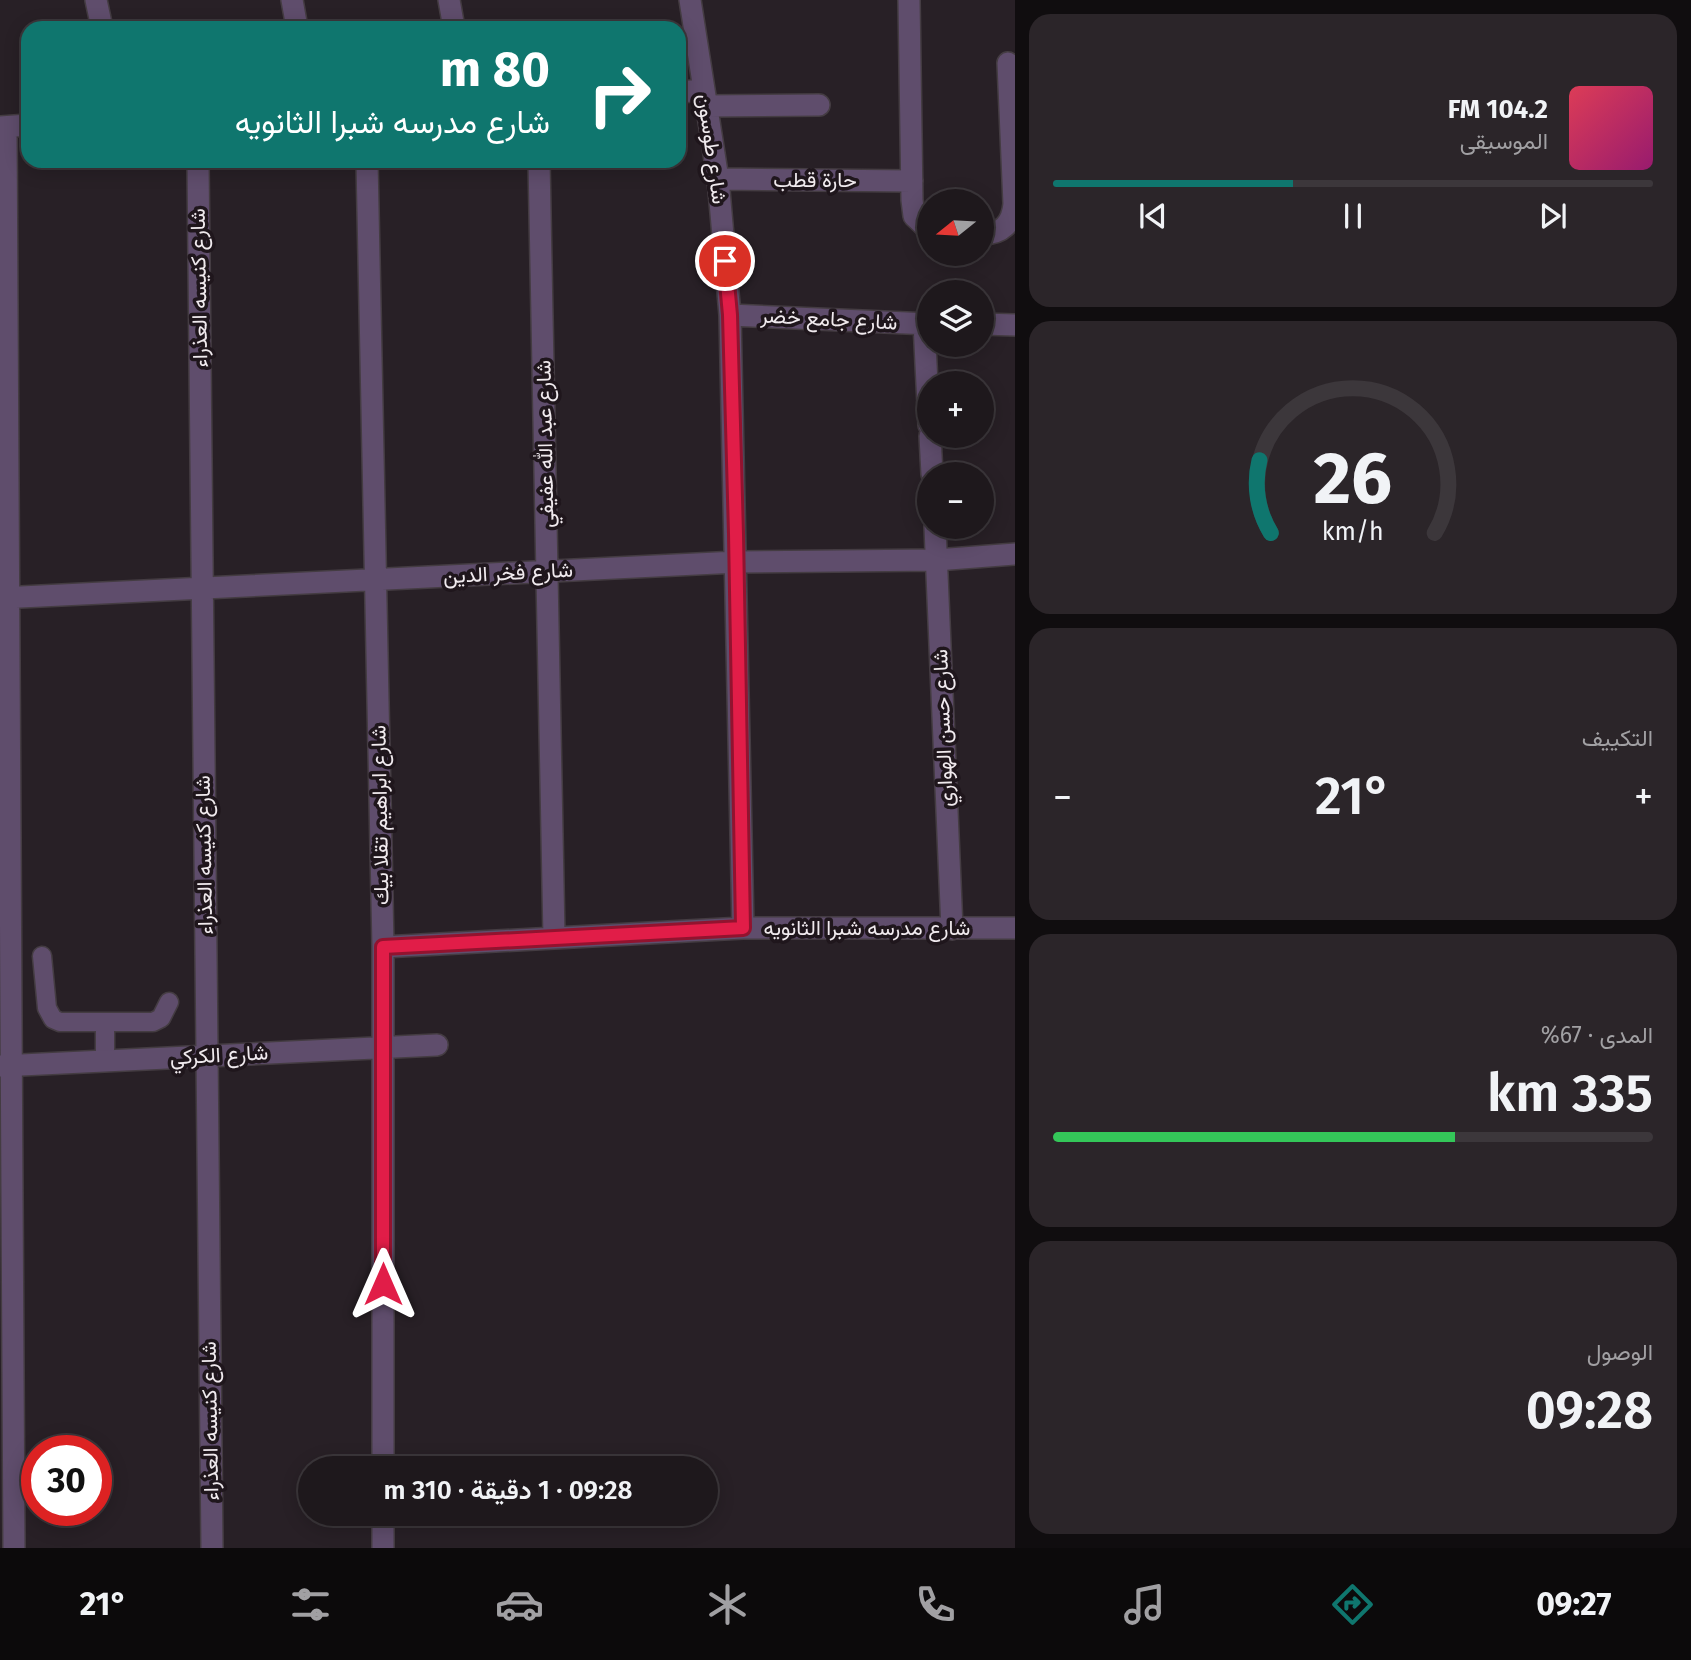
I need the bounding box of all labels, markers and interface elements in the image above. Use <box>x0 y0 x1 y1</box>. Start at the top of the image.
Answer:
text: 80 m <box>440 40 550 99</box>
icon: right <box>574 49 665 140</box>
street label: شارع طوسون <box>690 92 733 206</box>
text: 104.2 FM <box>1448 94 1548 125</box>
text: شارع مدرسه شبرا الثانويه <box>235 103 550 141</box>
text: الموسيقى <box>1460 127 1548 155</box>
street label: حارة قطب <box>773 167 857 193</box>
north arrow <box>917 189 994 266</box>
map controls <box>917 189 994 539</box>
icon: previous <box>1134 197 1172 235</box>
icon: pause <box>1334 197 1372 235</box>
icon: next <box>1534 197 1572 235</box>
street label: شارع كنيسه العذراء <box>185 208 214 368</box>
pin <box>695 231 755 291</box>
icon: arrive <box>706 242 744 280</box>
button: layers <box>917 280 994 357</box>
street label: شارع جامع خضر <box>759 302 898 337</box>
street label: شارع عبد الله عفيفي <box>531 360 563 528</box>
button: + <box>917 371 994 448</box>
text: 26 <box>1314 436 1392 523</box>
button: − <box>917 462 994 539</box>
text: km/h <box>1322 517 1384 547</box>
street label: شارع فخر الدين <box>442 557 574 590</box>
street label: شارع حسن الهواري <box>927 649 963 807</box>
text: التكييف <box>1582 724 1653 752</box>
street label: شارع ابراهيم تقلا بيك <box>365 725 396 905</box>
text: 21° <box>1315 765 1391 828</box>
text: − <box>1053 774 1072 820</box>
text: + <box>1634 774 1653 820</box>
street label: شارع كنيسه العذراء <box>190 775 219 935</box>
street label: شارع مدرسه شبرا الثانويه <box>764 915 970 942</box>
text: المدى · 67% <box>1541 1021 1653 1049</box>
street label: شارع الكركي <box>169 1039 269 1075</box>
text: 335 km <box>1487 1062 1653 1125</box>
position arrow <box>346 1247 420 1321</box>
text: الوصول <box>1587 1338 1653 1366</box>
street label: شارع كنيسه العذراء <box>196 1341 225 1501</box>
text: 09:28 <box>1526 1379 1653 1442</box>
speed limit sign: 30 <box>21 1435 112 1526</box>
text: 09:28 · 1 دقيقة · 310 m <box>384 1475 632 1506</box>
icon: filters <box>286 1580 335 1629</box>
icon: car <box>495 1580 544 1629</box>
icon: climate <box>703 1580 752 1629</box>
icon: phone <box>911 1580 960 1629</box>
icon: music <box>1120 1580 1169 1629</box>
icon: directions <box>1328 1580 1377 1629</box>
text: 21° <box>80 1585 127 1623</box>
text: 09:27 <box>1536 1585 1611 1623</box>

